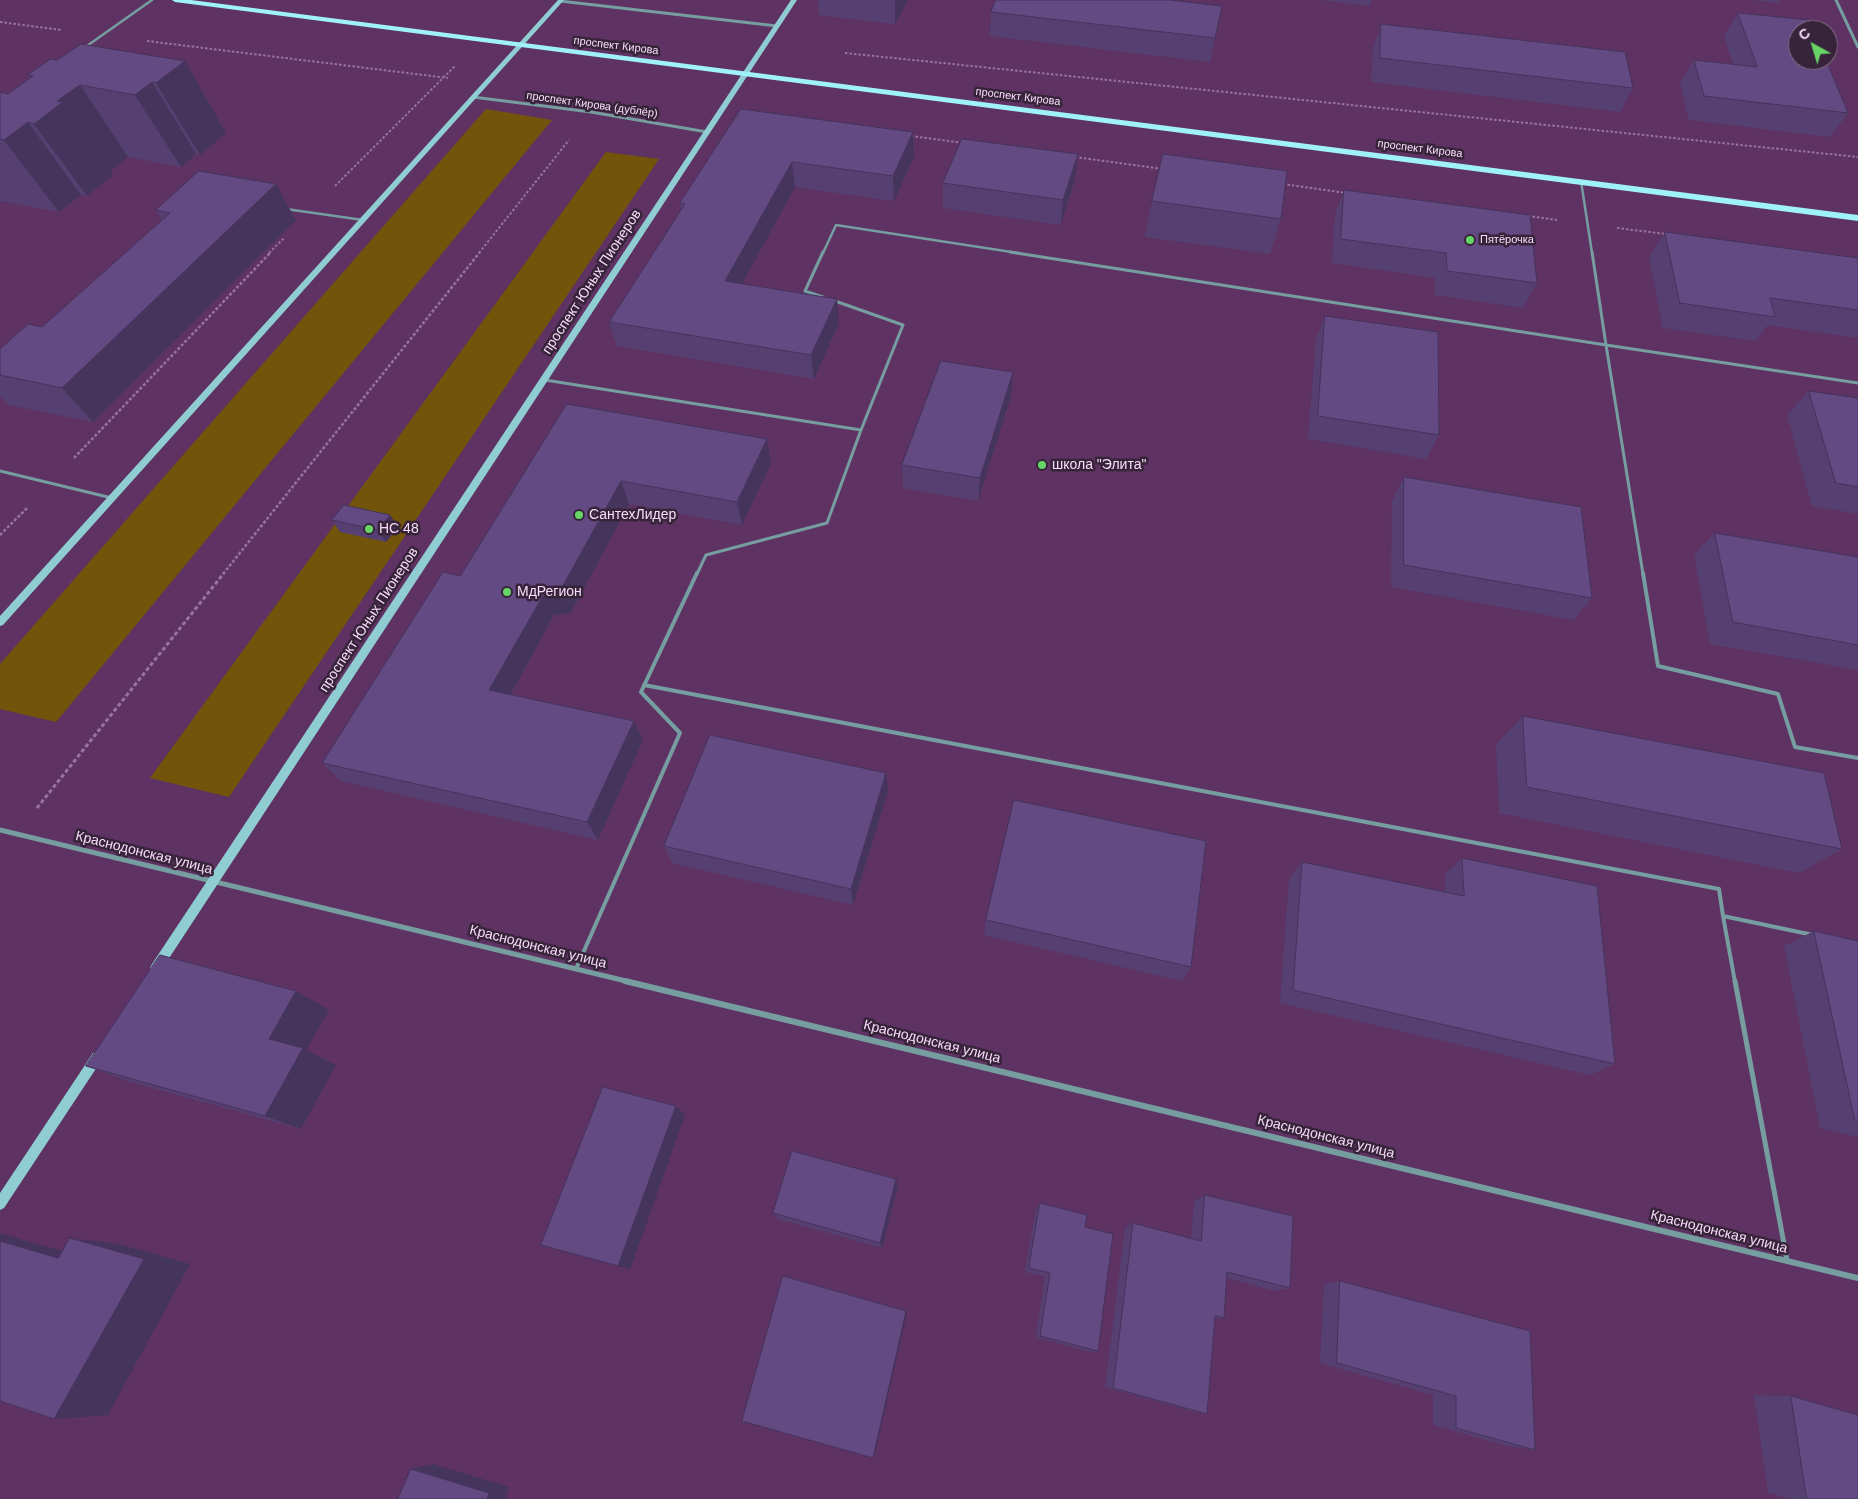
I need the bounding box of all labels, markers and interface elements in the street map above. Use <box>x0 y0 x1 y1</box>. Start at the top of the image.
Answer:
north arrow <box>1788 20 1838 70</box>
text: С <box>1795 25 1813 44</box>
street label: проспект Кирова <box>573 34 659 58</box>
street label: проспект Кирова <box>975 85 1061 109</box>
street label: проспект Кирова (дублёр) <box>526 89 658 121</box>
street label: проспект Кирова <box>1377 137 1463 161</box>
street label: проспект Юных Пионеров <box>539 207 645 357</box>
place label: Пятёрочка <box>1480 233 1534 247</box>
marker: Пятёрочка <box>1464 234 1476 246</box>
place label: школа "Элита" <box>1052 457 1146 473</box>
marker: школа "Элита" <box>1036 459 1048 471</box>
place label: СантехЛидер <box>589 507 676 523</box>
marker: СантехЛидер <box>573 509 585 521</box>
place label: НС 48 <box>379 521 419 537</box>
marker: НС 48 <box>363 523 375 535</box>
street label: проспект Юных Пионеров <box>316 545 422 695</box>
place label: МдРегион <box>517 584 582 600</box>
marker: МдРегион <box>501 586 513 598</box>
street label: Краснодонская улица <box>74 828 214 878</box>
street label: Краснодонская улица <box>468 922 608 972</box>
street label: Краснодонская улица <box>862 1017 1002 1067</box>
street label: Краснодонская улица <box>1256 1112 1396 1162</box>
street label: Краснодонская улица <box>1649 1207 1789 1257</box>

